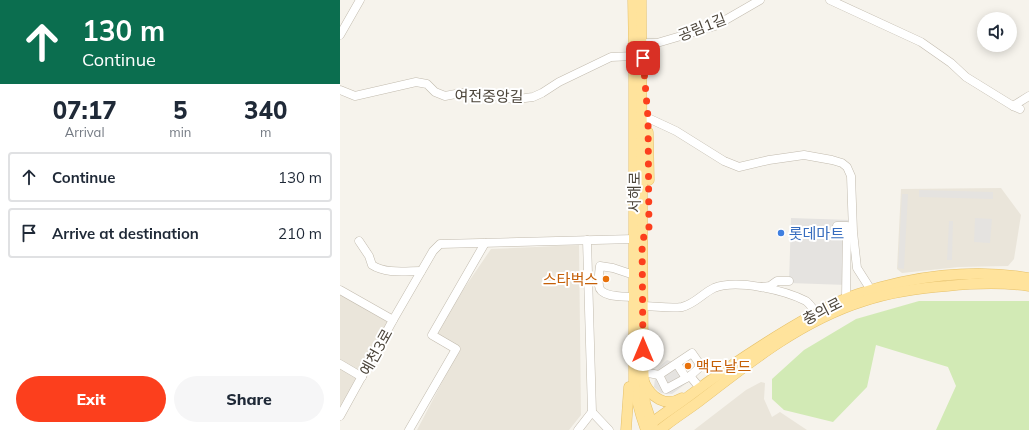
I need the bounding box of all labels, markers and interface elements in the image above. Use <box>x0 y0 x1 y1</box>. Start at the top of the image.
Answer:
street label: 공림1길 <box>675 9 729 45</box>
map controls <box>977 12 1017 52</box>
button: sound <box>977 12 1017 52</box>
text: 130 m <box>82 13 165 48</box>
icon: ahead <box>16 16 68 68</box>
pin <box>626 41 660 75</box>
icon: arrive <box>632 47 654 69</box>
text: Continue <box>82 48 156 71</box>
street label: 여전중앙길 <box>454 86 524 106</box>
text: 07:17 <box>53 95 117 125</box>
text: 5 <box>173 95 188 125</box>
text: 340 <box>244 95 287 125</box>
text: Arrival <box>65 124 105 140</box>
text: min <box>169 124 191 140</box>
text: m <box>260 124 271 140</box>
icon: ahead <box>18 166 40 188</box>
text: Continue <box>52 168 115 187</box>
text: 130 m <box>278 168 322 187</box>
street label: 서해로 <box>625 171 644 213</box>
icon: arrive <box>18 222 40 244</box>
text: Arrive at destination <box>52 224 199 243</box>
text: 210 m <box>278 224 322 243</box>
place label: 롯데마트 <box>789 224 844 243</box>
marker: 롯데마트 <box>776 228 786 238</box>
place label: 스타벅스 <box>543 270 598 289</box>
marker: 스타벅스 <box>601 274 611 284</box>
street label: 충의로 <box>799 293 845 329</box>
street label: 예천3로 <box>355 325 397 379</box>
position arrow <box>622 329 664 371</box>
place label: 맥도날드 <box>696 357 751 376</box>
marker: 맥도날드 <box>683 361 693 371</box>
button: Exit <box>16 376 166 422</box>
button: Share <box>174 376 324 422</box>

